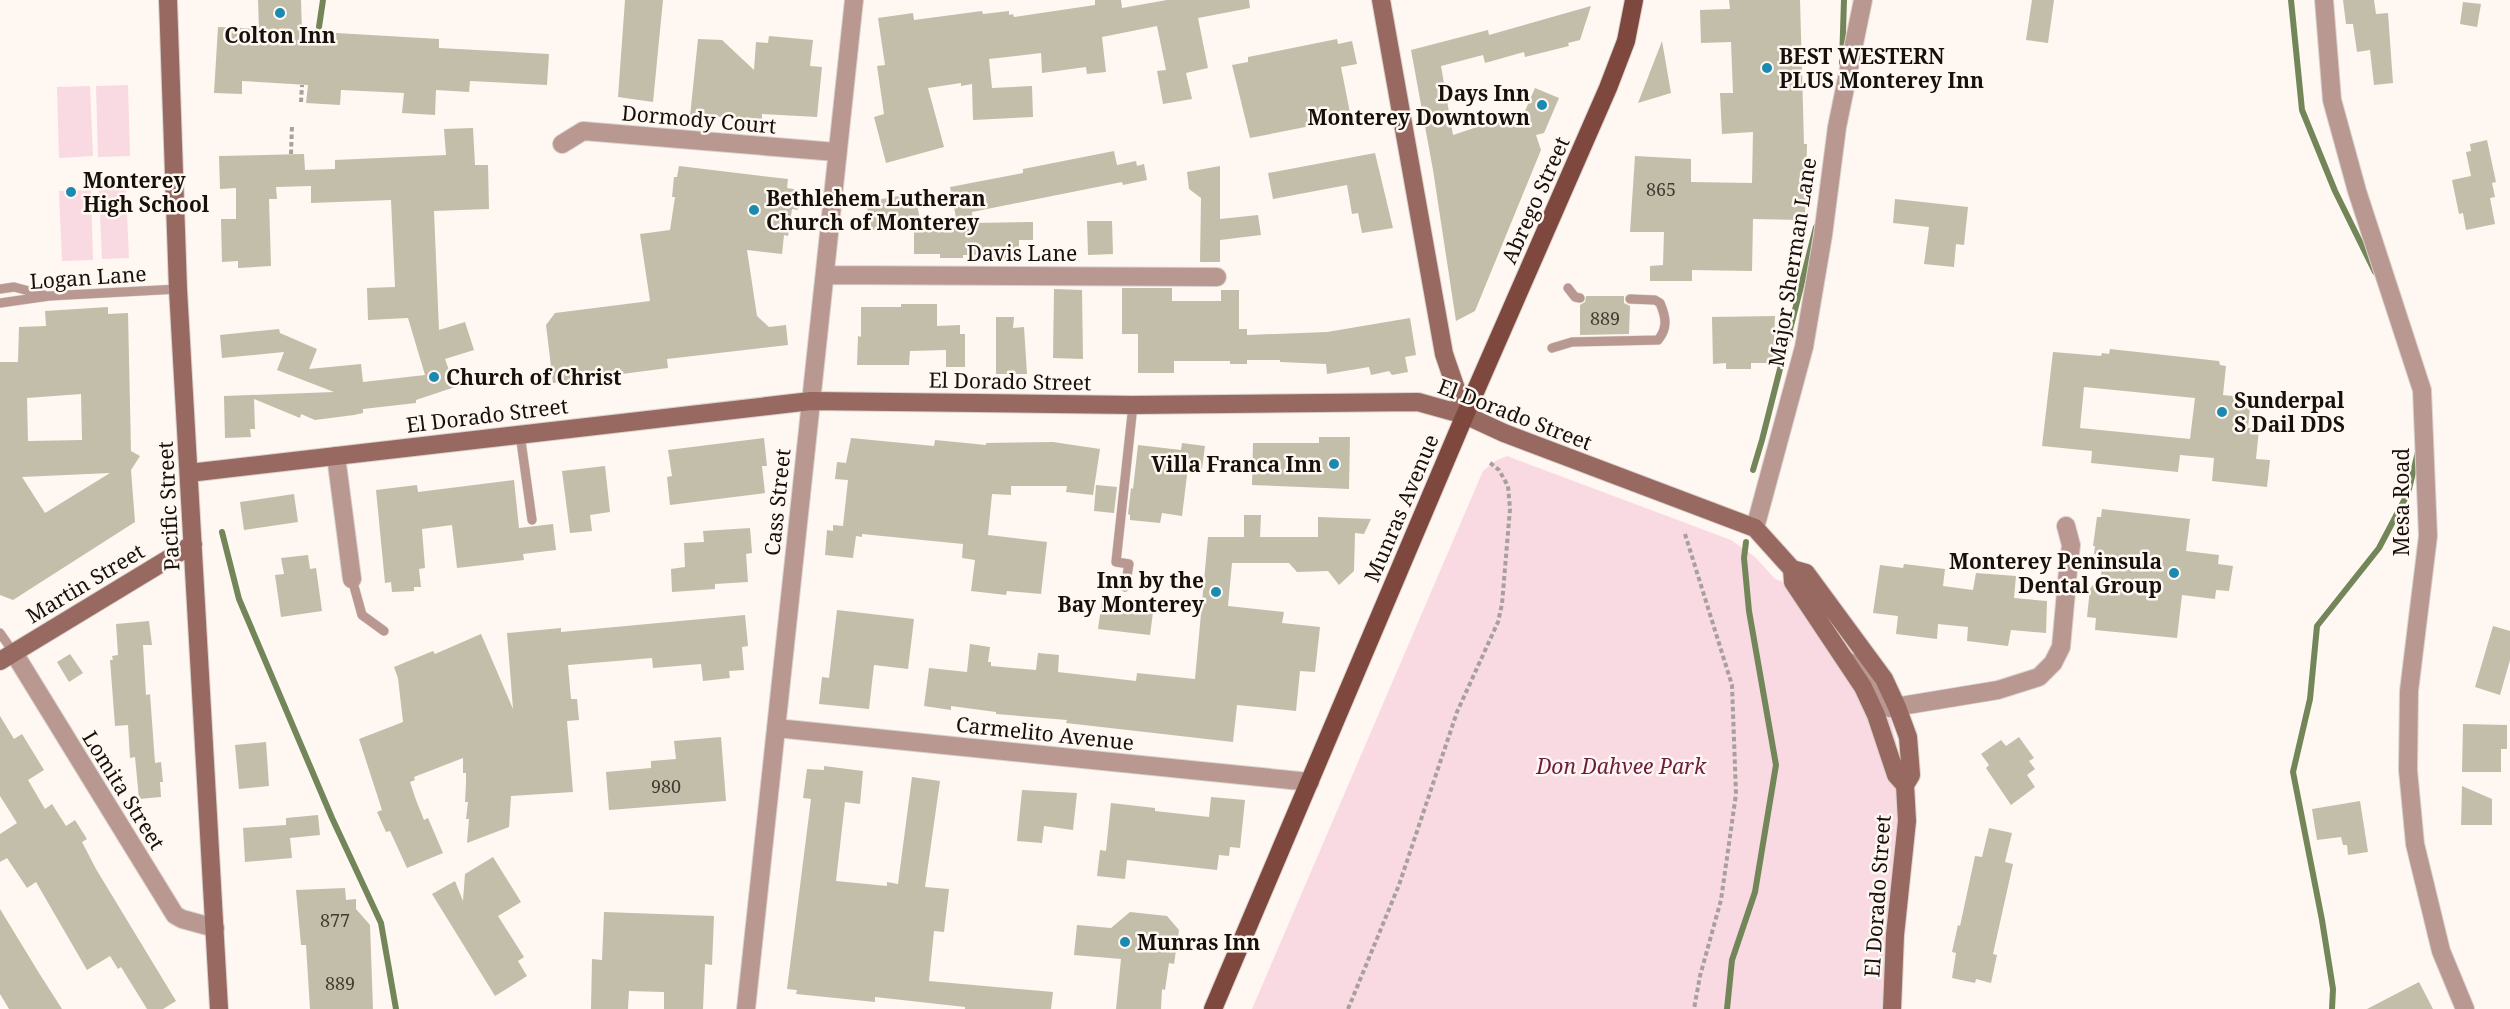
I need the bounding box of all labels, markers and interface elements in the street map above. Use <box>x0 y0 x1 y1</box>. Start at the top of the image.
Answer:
marker: Colton Inn <box>273 6 287 20</box>
place label: Colton Inn <box>224 21 336 49</box>
place label: BEST WESTERN PLUS Monterey Inn <box>1779 42 1984 94</box>
marker: BEST WESTERN PLUS Monterey Inn <box>1760 61 1774 75</box>
place label: Days Inn Monterey Downtown <box>1308 79 1530 131</box>
street label: Dormody Court <box>621 98 777 140</box>
marker: Days Inn Monterey Downtown <box>1535 98 1549 112</box>
street label: Abrego Street <box>1494 132 1576 268</box>
street label: Major Sherman Lane <box>1762 155 1822 369</box>
place label: Monterey High School <box>83 166 210 218</box>
house number: 865 <box>1646 177 1676 201</box>
place label: Bethlehem Lutheran Church of Monterey <box>766 184 986 236</box>
marker: Monterey High School <box>64 185 78 199</box>
marker: Bethlehem Lutheran Church of Monterey <box>747 203 761 217</box>
street label: Davis Lane <box>967 239 1077 267</box>
street label: Logan Lane <box>29 259 147 295</box>
house number: 889 <box>1590 306 1620 330</box>
place label: Church of Christ <box>446 363 622 391</box>
street label: El Dorado Street <box>928 366 1092 396</box>
marker: Church of Christ <box>427 370 441 384</box>
street label: El Dorado Street <box>1434 372 1596 456</box>
place label: Sunderpal S Dail DDS <box>2234 386 2345 438</box>
street label: El Dorado Street <box>405 391 569 439</box>
marker: Sunderpal S Dail DDS <box>2215 405 2229 419</box>
street label: Munras Avenue <box>1357 430 1445 586</box>
street label: Pacific Street <box>151 440 185 572</box>
street label: Cass Street <box>757 447 797 557</box>
street label: Mesa Road <box>2387 448 2415 556</box>
place label: Villa Franca Inn <box>1151 450 1322 478</box>
marker: Villa Franca Inn <box>1327 457 1341 471</box>
street label: Martin Street <box>21 537 149 629</box>
place label: Monterey Peninsula Dental Group <box>1949 547 2162 599</box>
place label: Inn by the Bay Monterey <box>1058 566 1205 618</box>
marker: Monterey Peninsula Dental Group <box>2167 566 2181 580</box>
marker: Inn by the Bay Monterey <box>1209 585 1223 599</box>
street label: Carmelito Avenue <box>955 710 1135 756</box>
street label: Lomita Street <box>76 725 172 855</box>
park label: Don Dahvee Park <box>1535 752 1707 780</box>
house number: 980 <box>651 774 681 798</box>
street label: El Dorado Street <box>1857 814 1897 978</box>
house number: 877 <box>320 908 350 932</box>
place label: Munras Inn <box>1137 928 1260 956</box>
marker: Munras Inn <box>1118 935 1132 949</box>
house number: 889 <box>325 971 355 995</box>

